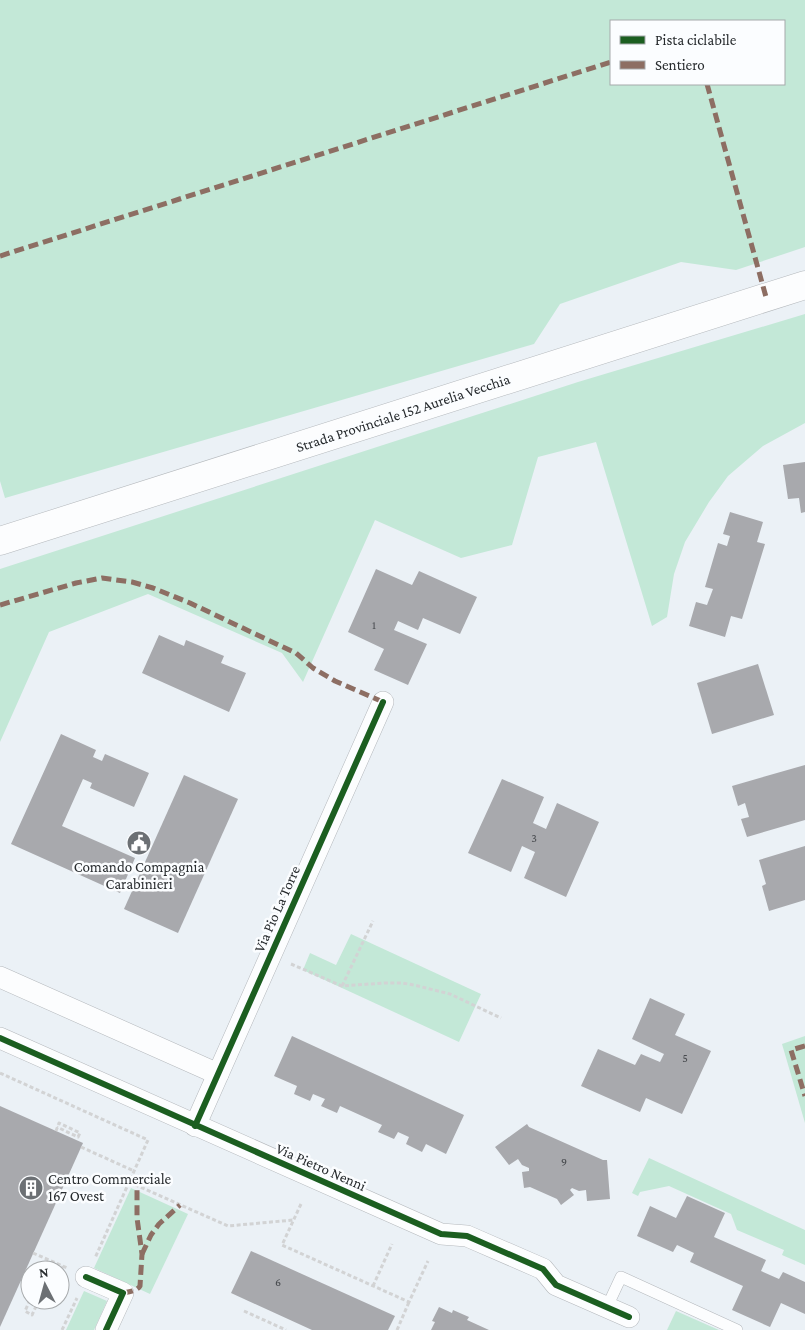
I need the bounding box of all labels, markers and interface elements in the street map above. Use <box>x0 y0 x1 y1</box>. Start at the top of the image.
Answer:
legend <box>610 20 785 85</box>
text: Pista ciclabile <box>655 32 737 48</box>
text: Sentiero <box>655 57 705 73</box>
street label: Strada Provinciale 152 Aurelia Vecchia <box>294 371 512 455</box>
house number: 1 <box>372 618 376 632</box>
public building icon: Comando Compagnia Carabinieri <box>126 830 152 856</box>
house number: 3 <box>531 831 537 845</box>
place label: Comando Compagnia Carabinieri <box>74 859 204 892</box>
street label: Via Pio La Torre <box>251 863 303 955</box>
house number: 5 <box>682 1051 688 1065</box>
street label: Via Pietro Nenni <box>274 1140 368 1194</box>
house number: 9 <box>561 1155 567 1169</box>
place label: Centro Commerciale 167 Ovest <box>48 1171 172 1204</box>
building icon: Centro Commerciale 167 Ovest <box>18 1175 44 1201</box>
north arrow <box>20 1260 70 1310</box>
text: N <box>38 1264 50 1281</box>
house number: 6 <box>275 1275 281 1289</box>

